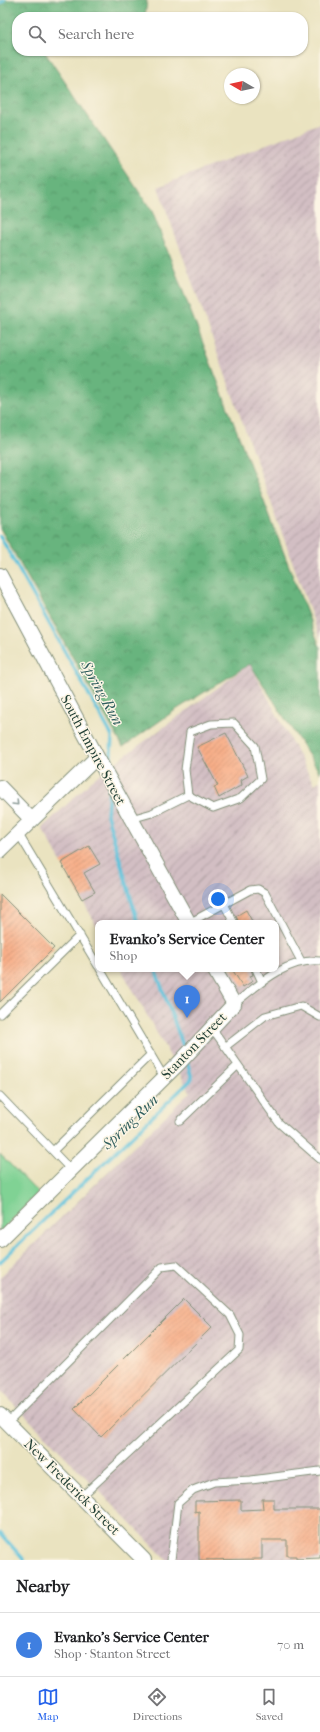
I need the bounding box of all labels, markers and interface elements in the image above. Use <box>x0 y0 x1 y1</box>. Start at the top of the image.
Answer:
search box <box>12 12 308 56</box>
icon: search <box>26 23 48 45</box>
text: Search here <box>58 25 134 43</box>
north arrow <box>224 68 260 104</box>
water label: Spring Run <box>76 657 127 728</box>
street label: South Empire Street <box>57 692 129 808</box>
one-way arrow <box>11 798 19 806</box>
your location <box>208 889 228 909</box>
popup <box>95 920 279 972</box>
text: Evanko's Service Center <box>110 930 264 948</box>
text: Shop <box>110 948 137 963</box>
pin: 1 <box>174 985 200 1018</box>
street label: Stanton Street <box>158 1009 230 1083</box>
water label: Spring Run <box>97 1091 162 1154</box>
street label: New Frederick Street <box>20 1435 124 1539</box>
text: Nearby <box>16 1576 70 1596</box>
text: Evanko's Service Center <box>54 1628 209 1646</box>
text: 1 <box>27 1637 31 1652</box>
text: 70 m <box>277 1637 304 1652</box>
text: Shop · Stanton Street <box>54 1646 170 1661</box>
tab: Map <box>37 1686 59 1723</box>
tab: Directions <box>133 1686 182 1723</box>
tab: Saved <box>256 1686 283 1723</box>

